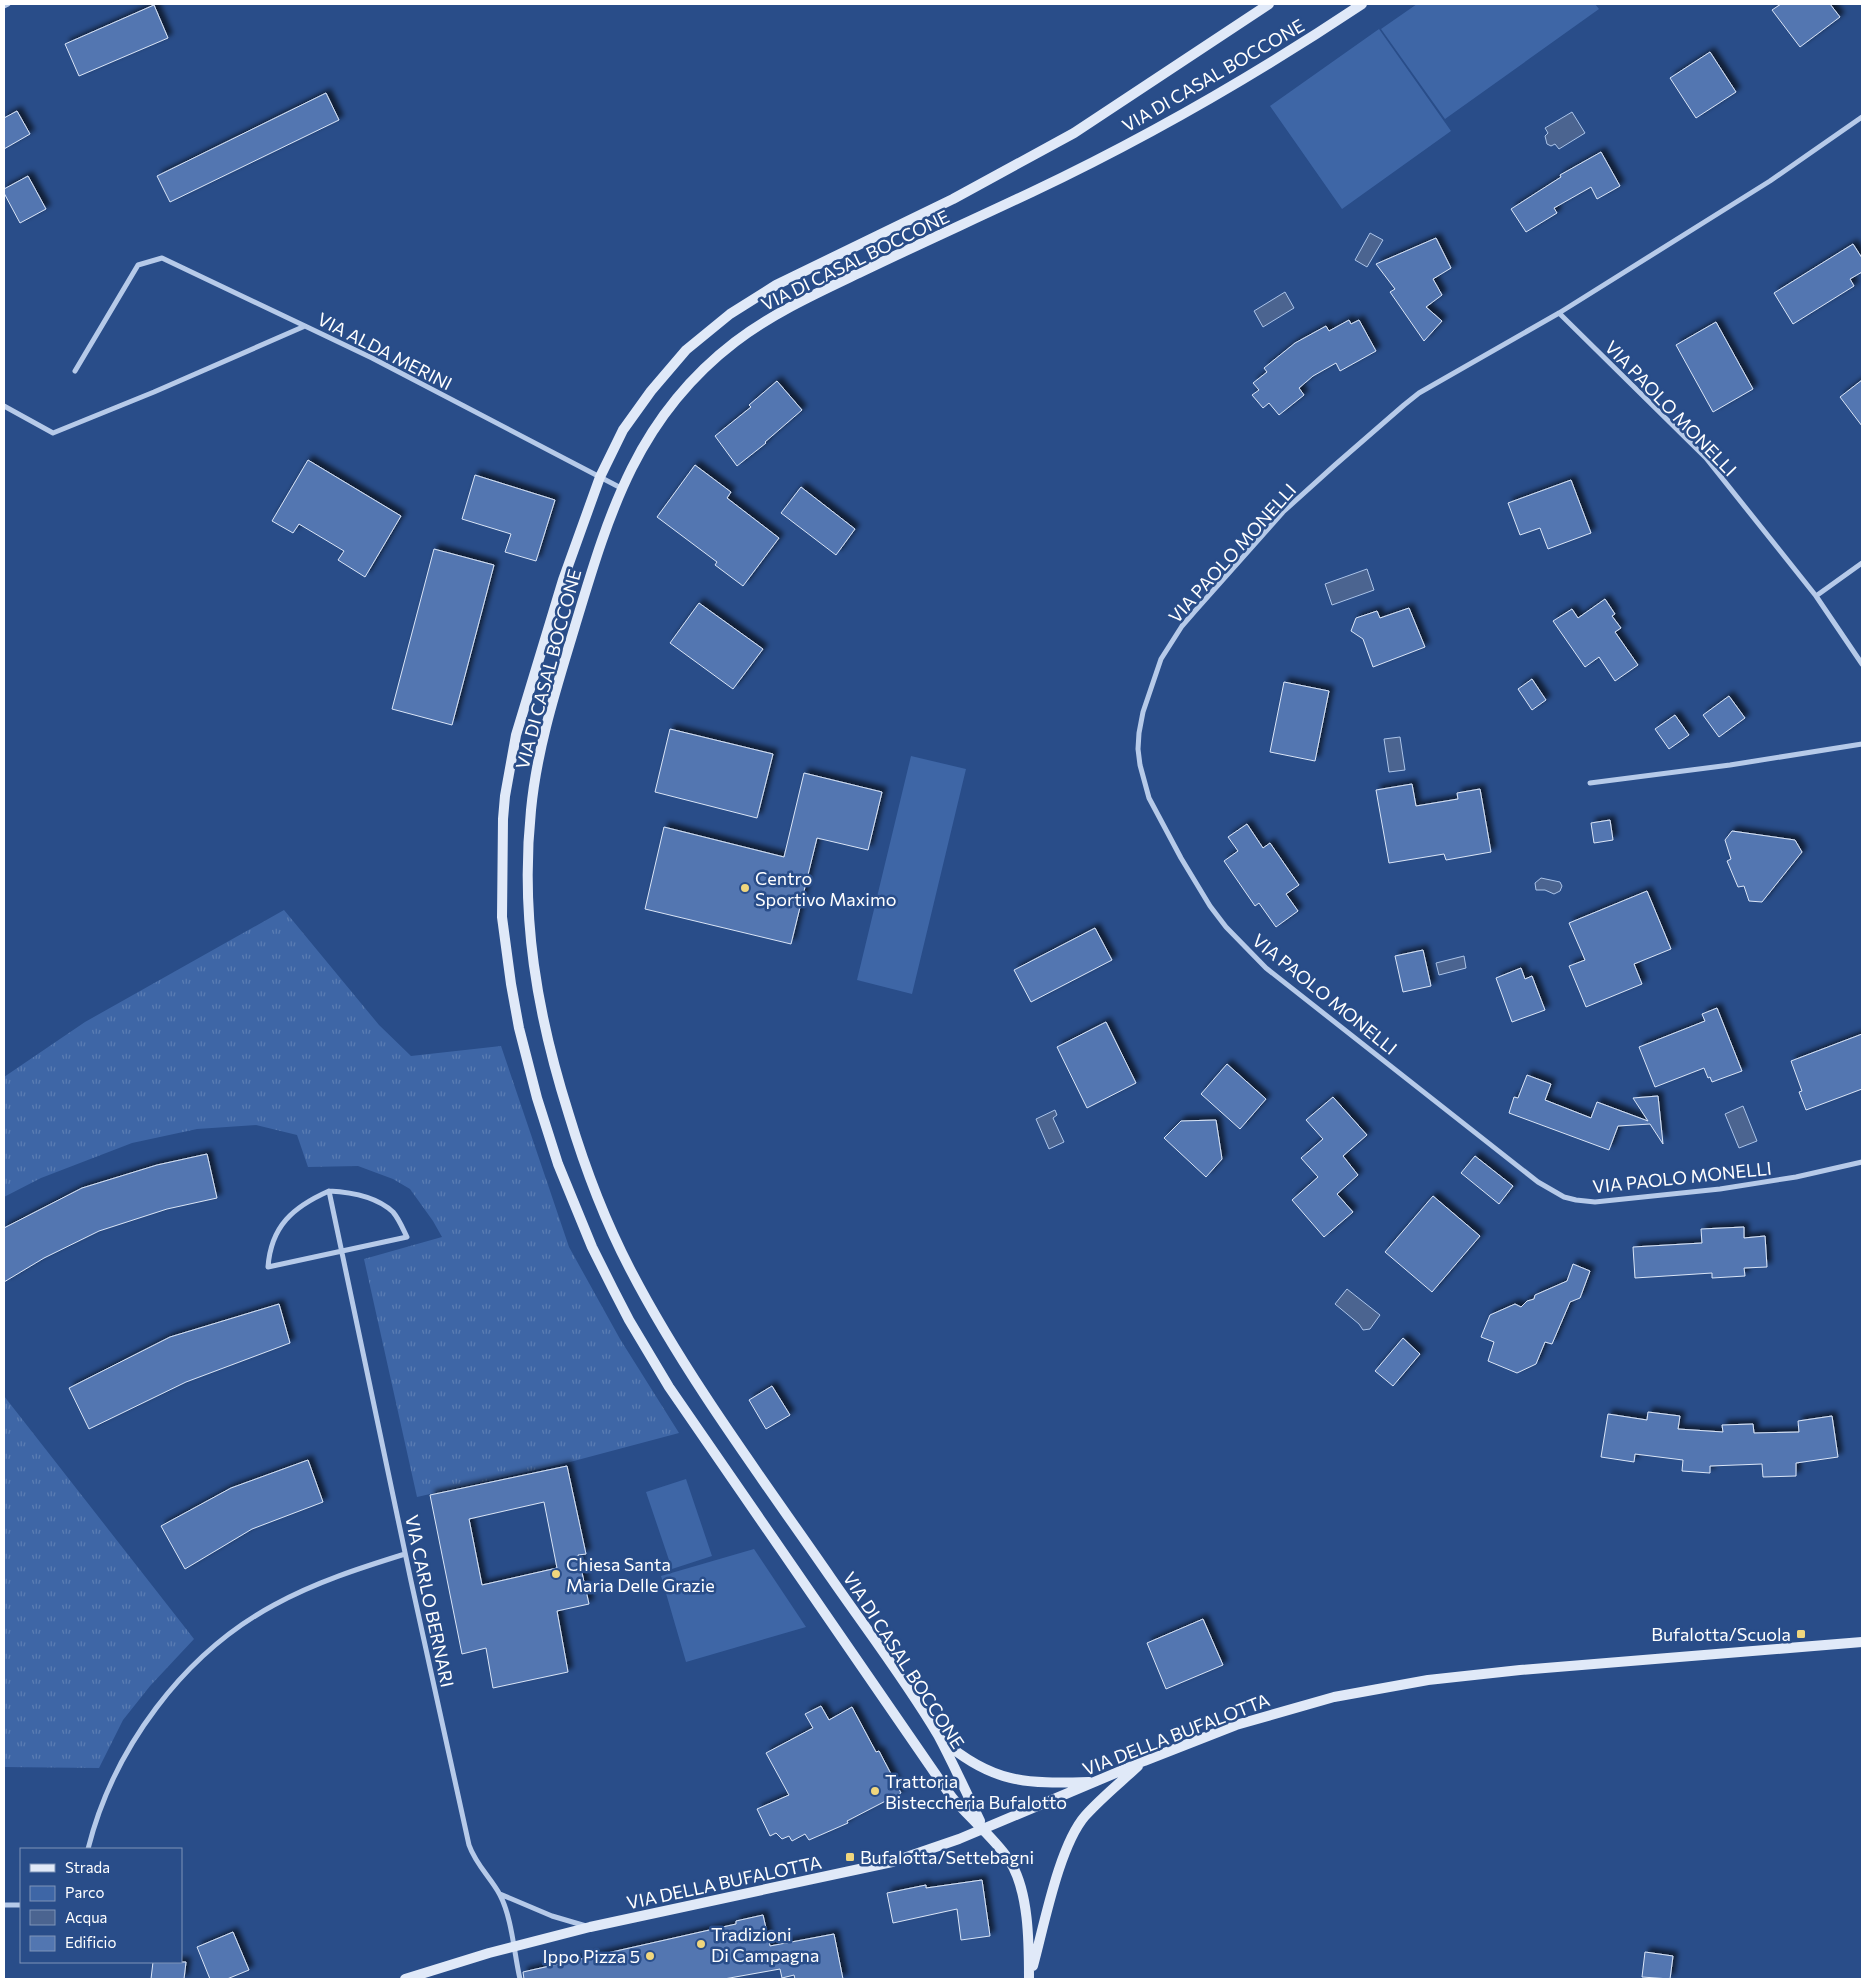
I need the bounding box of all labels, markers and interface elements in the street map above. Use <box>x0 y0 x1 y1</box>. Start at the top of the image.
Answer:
street label: VIA DI CASAL BOCCONE <box>1118 14 1308 136</box>
street label: VIA DI CASAL BOCCONE <box>757 205 953 315</box>
street label: VIA ALDA MERINI <box>314 308 456 394</box>
street label: VIA PAOLO MONELLI <box>1601 336 1741 480</box>
street label: VIA PAOLO MONELLI <box>1164 479 1300 627</box>
street label: VIA DI CASAL BOCCONE <box>511 566 585 772</box>
place label: Centro Sportivo Maximo <box>755 867 896 910</box>
marker: Centro Sportivo Maximo <box>739 882 751 894</box>
street label: VIA PAOLO MONELLI <box>1248 929 1402 1059</box>
street label: VIA PAOLO MONELLI <box>1591 1157 1773 1197</box>
street label: VIA CARLO BERNARI <box>401 1513 459 1689</box>
place label: Chiesa Santa Maria Delle Grazie <box>566 1553 715 1596</box>
street label: VIA DI CASAL BOCCONE <box>839 1567 969 1753</box>
marker: Chiesa Santa Maria Delle Grazie <box>550 1568 562 1580</box>
place label: Bufalotta/Scuola <box>1651 1623 1791 1645</box>
marker: Bufalotta/Scuola <box>1795 1628 1807 1640</box>
street label: VIA DELLA BUFALOTTA <box>1079 1688 1273 1780</box>
place label: Trattoria Bisteccheria Bufalotto <box>885 1770 1067 1813</box>
marker: Trattoria Bisteccheria Bufalotto <box>869 1785 881 1797</box>
place label: Bufalotta/Settebagni <box>860 1846 1034 1868</box>
legend <box>20 1848 182 1963</box>
street label: VIA DELLA BUFALOTTA <box>625 1851 823 1913</box>
marker: Bufalotta/Settebagni <box>844 1851 856 1863</box>
text: Strada <box>65 1858 110 1876</box>
text: Parco <box>65 1883 104 1901</box>
text: Acqua <box>65 1908 107 1926</box>
place label: Tradizioni Di Campagna <box>711 1923 819 1966</box>
text: Edificio <box>65 1933 116 1951</box>
marker: Tradizioni Di Campagna <box>695 1938 707 1950</box>
place label: Ippo Pizza 5 <box>542 1945 640 1967</box>
marker: Ippo Pizza 5 <box>644 1950 656 1962</box>

